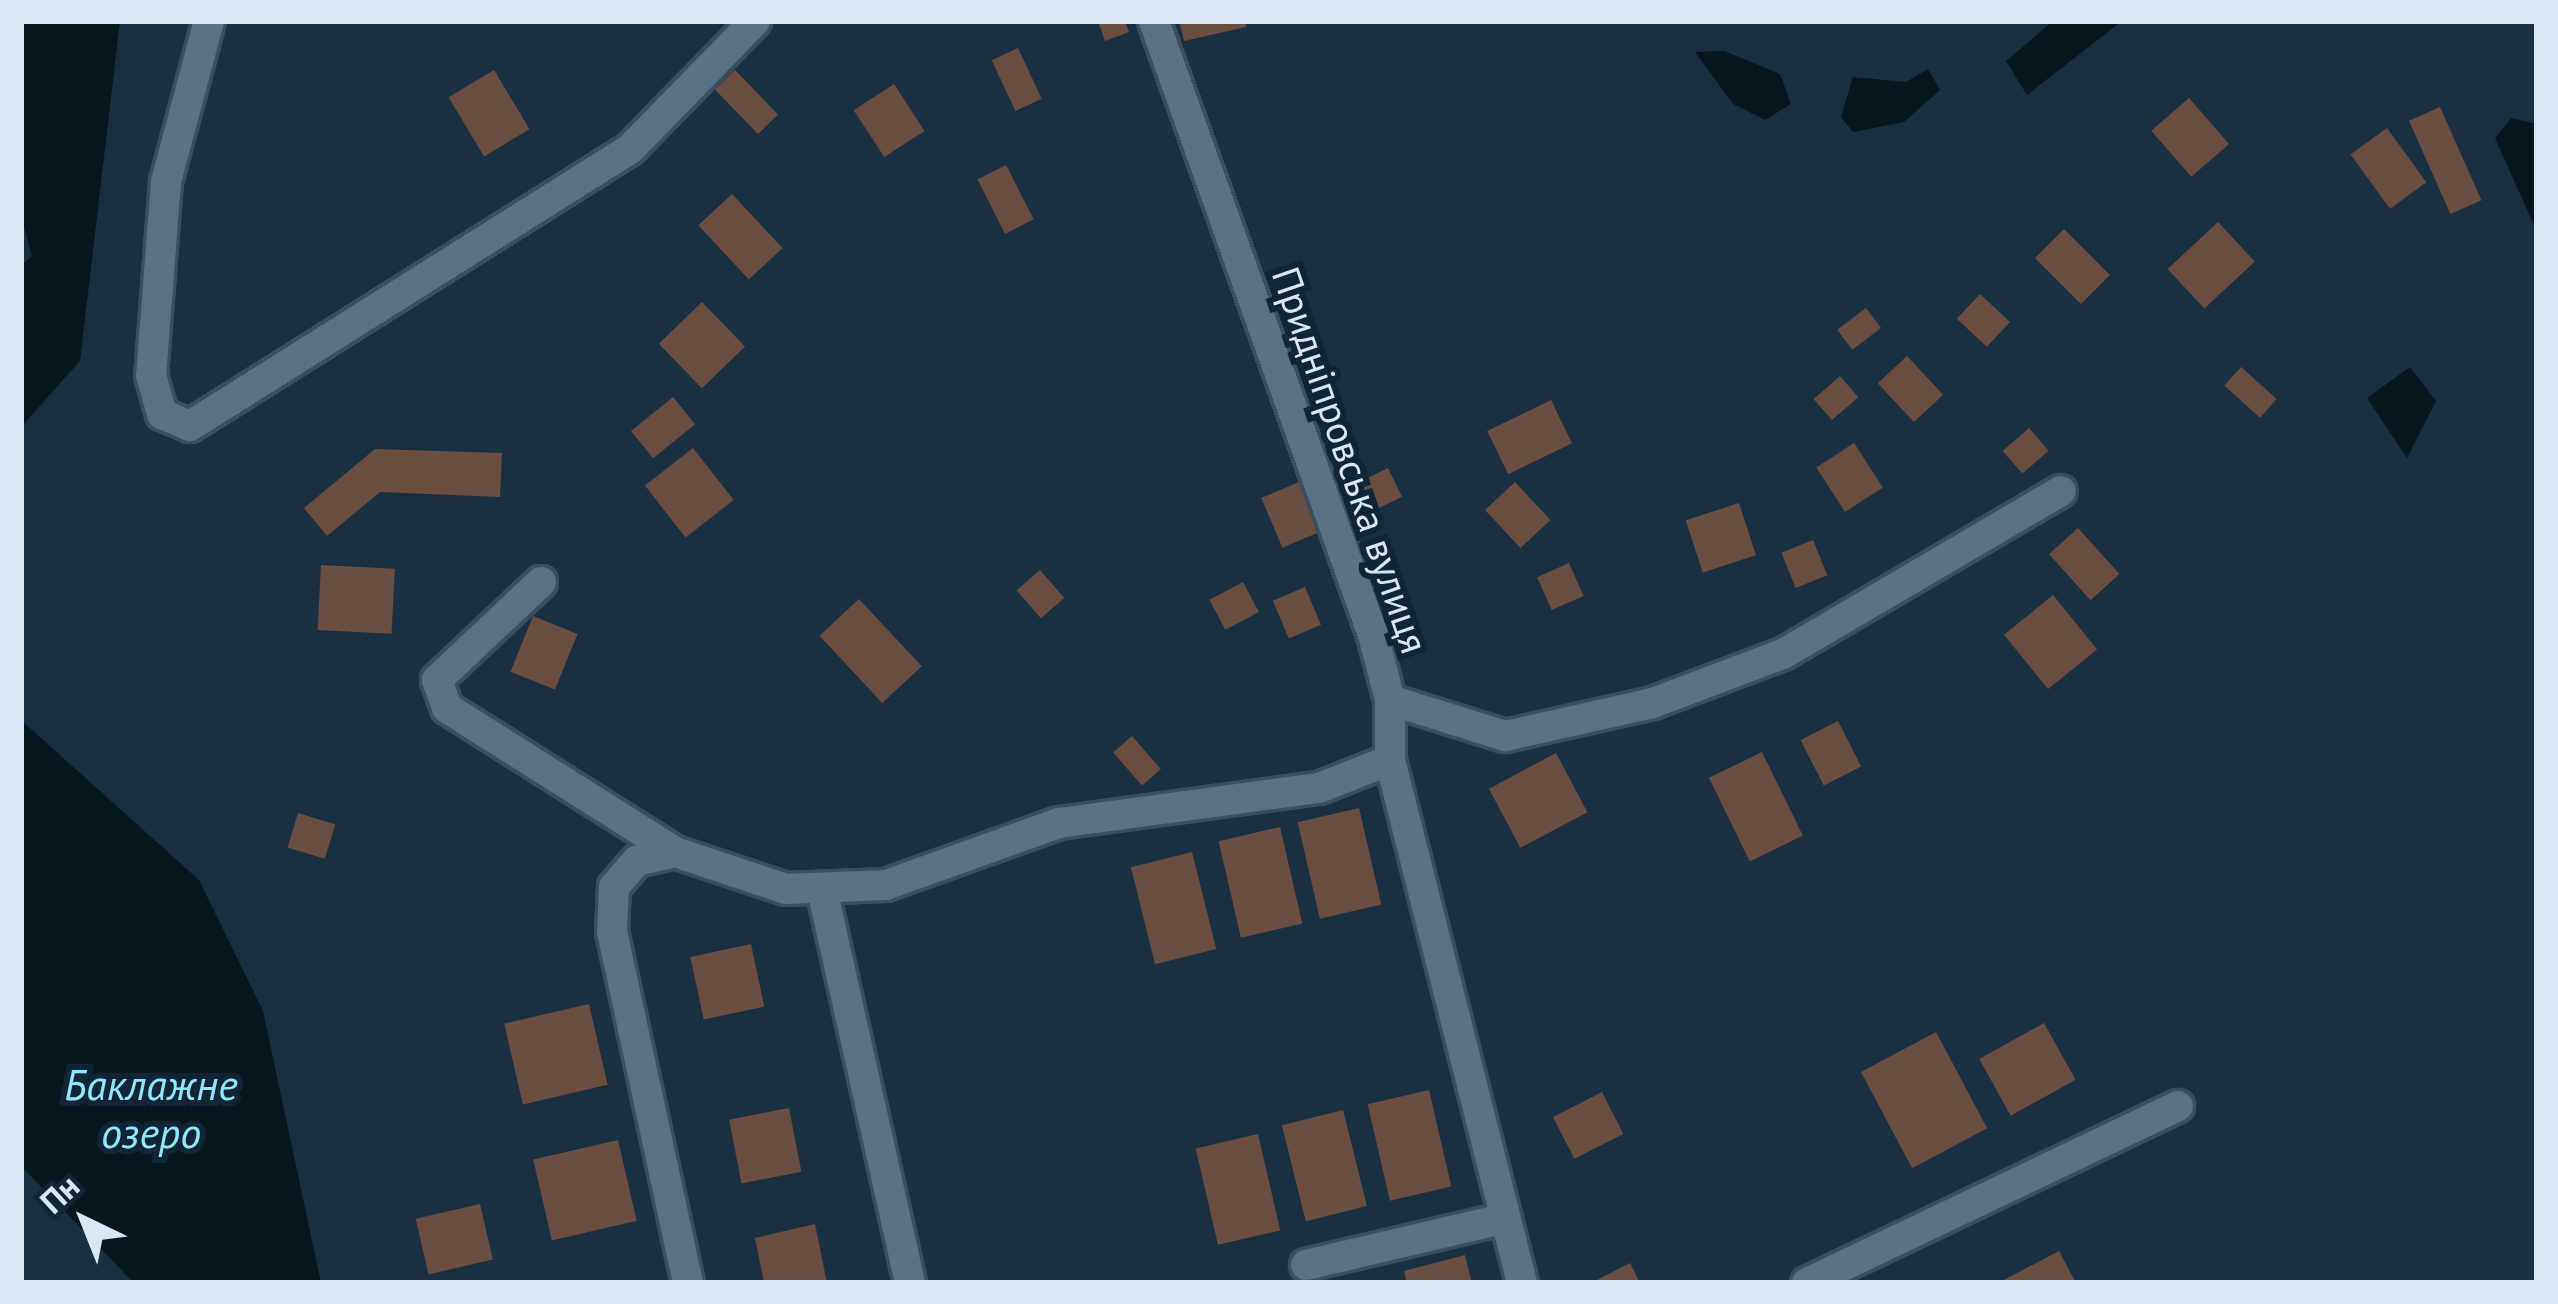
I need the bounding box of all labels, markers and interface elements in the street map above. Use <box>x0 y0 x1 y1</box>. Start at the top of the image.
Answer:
street label: Придніпровська вулиця <box>1262 261 1438 659</box>
water label: Баклажне озеро <box>64 1060 238 1158</box>
north arrow <box>24 1160 144 1280</box>
text: Пн <box>30 1164 88 1222</box>

